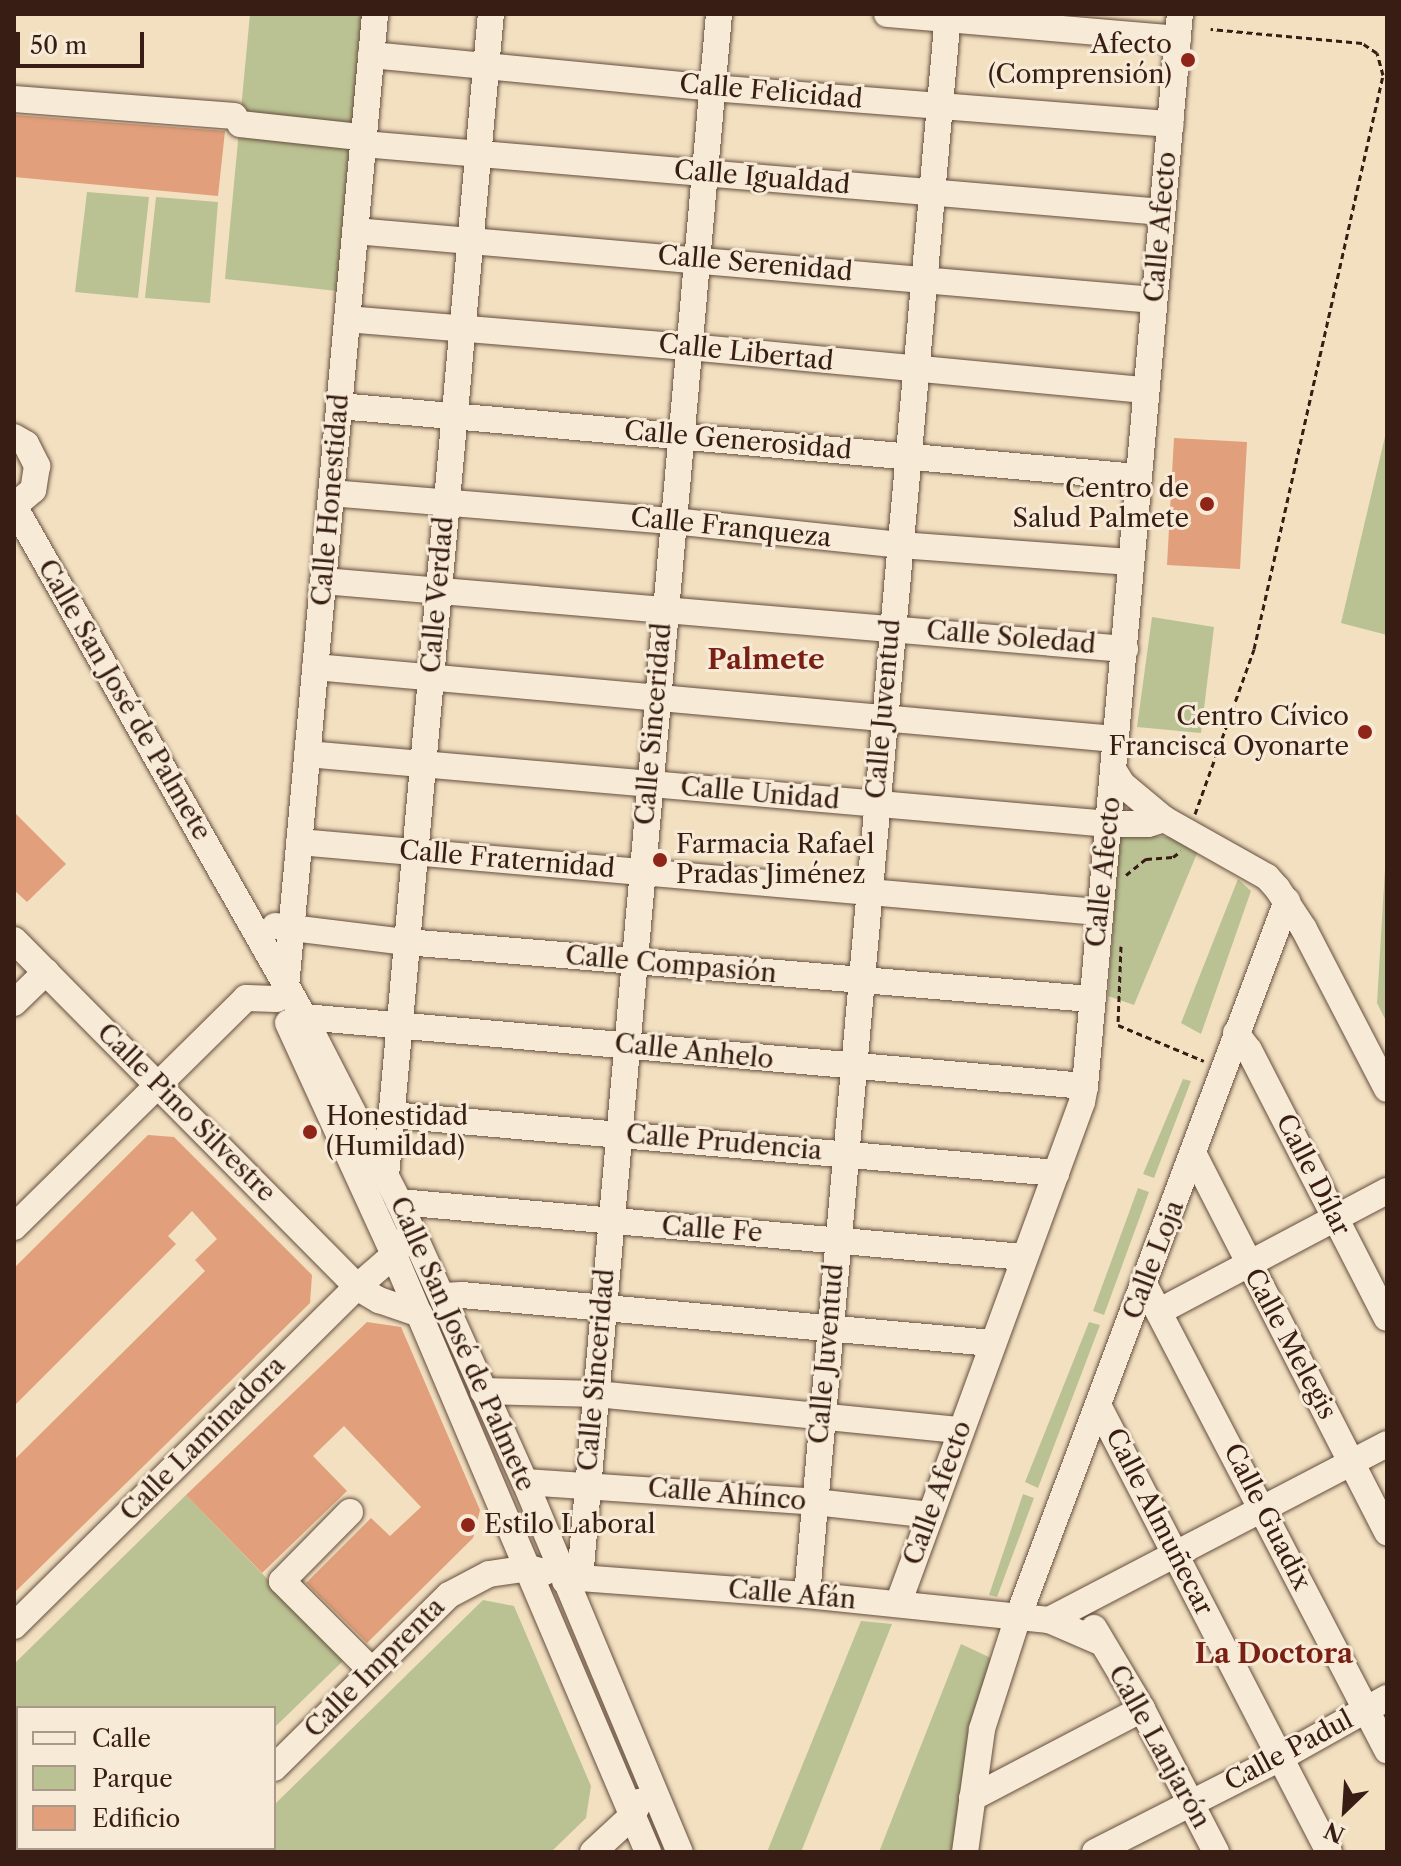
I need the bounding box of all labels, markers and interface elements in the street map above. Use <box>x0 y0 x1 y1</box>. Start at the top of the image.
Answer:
scale bar <box>20 16 148 66</box>
place label: Afecto (Comprensión) <box>988 29 1172 90</box>
text: 50 m <box>30 31 87 60</box>
marker: Afecto (Comprensión) <box>1179 51 1197 69</box>
street label: Calle Felicidad <box>678 68 864 116</box>
street label: Calle Afecto <box>1139 150 1183 304</box>
street label: Calle Igualdad <box>673 155 851 201</box>
street label: Calle Serenidad <box>656 240 854 288</box>
street label: Calle Libertad <box>657 328 835 378</box>
street label: Calle Honestidad <box>306 393 356 607</box>
street label: Calle Generosidad <box>623 416 853 466</box>
place label: Centro de Salud Palmete <box>1013 473 1189 534</box>
marker: Centro de Salud Palmete <box>1196 493 1218 515</box>
street label: Calle Franqueza <box>629 502 833 554</box>
street label: Calle Verdad <box>416 515 460 675</box>
street label: Calle San José de Palmete <box>31 554 217 846</box>
street label: Calle Soledad <box>925 615 1097 661</box>
street label: Calle Juventud <box>861 618 907 800</box>
street label: Calle Sinceridad <box>630 622 678 826</box>
district label: Palmete <box>707 642 825 676</box>
place label: Centro Cívico Francisca Oyonarte <box>1108 701 1349 762</box>
marker: Centro Cívico Francisca Oyonarte <box>1356 723 1374 741</box>
street label: Calle Unidad <box>679 772 841 816</box>
street label: Calle Afecto <box>1081 795 1127 949</box>
place label: Farmacia Rafael Pradas Jiménez <box>676 829 875 890</box>
street label: Calle Fraternidad <box>398 835 616 885</box>
marker: Farmacia Rafael Pradas Jiménez <box>651 851 669 869</box>
street label: Calle Compasión <box>564 940 778 990</box>
street label: Calle Pino Silvestre <box>90 1017 282 1209</box>
street label: Calle Anhelo <box>612 1028 776 1076</box>
place label: Honestidad (Humildad) <box>326 1101 468 1162</box>
street label: Calle Dílar <box>1269 1109 1357 1241</box>
street label: Calle Prudencia <box>625 1119 823 1167</box>
marker: Honestidad (Humildad) <box>301 1123 319 1141</box>
street label: Calle San José de Palmete <box>383 1192 541 1496</box>
street label: Calle Loja <box>1117 1196 1191 1324</box>
street label: Calle Fe <box>661 1211 763 1249</box>
street label: Calle Juventud <box>804 1263 850 1445</box>
street label: Calle Melegis <box>1237 1263 1343 1425</box>
street label: Calle Sinceridad <box>573 1268 621 1472</box>
street label: Calle Laminadora <box>114 1350 292 1528</box>
street label: Calle Afecto <box>897 1416 979 1570</box>
street label: Calle Almuñecar <box>1098 1423 1220 1621</box>
street label: Calle Guadix <box>1217 1439 1317 1595</box>
street label: Calle Ahínco <box>646 1472 808 1518</box>
place label: Estilo Laboral <box>484 1509 655 1541</box>
marker: Estilo Laboral <box>459 1516 477 1534</box>
street label: Calle Afán <box>726 1574 858 1616</box>
street label: Calle Imprenta <box>299 1592 451 1744</box>
district label: La Doctora <box>1195 1636 1353 1670</box>
street label: Calle Lanjarón <box>1101 1660 1217 1834</box>
street label: Calle Padul <box>1220 1704 1358 1798</box>
legend <box>16 1706 276 1850</box>
text: Calle <box>92 1724 151 1753</box>
text: Parque <box>92 1764 173 1793</box>
north arrow <box>1305 1770 1385 1850</box>
text: Edificio <box>92 1804 180 1833</box>
text: N <box>1320 1816 1349 1848</box>

